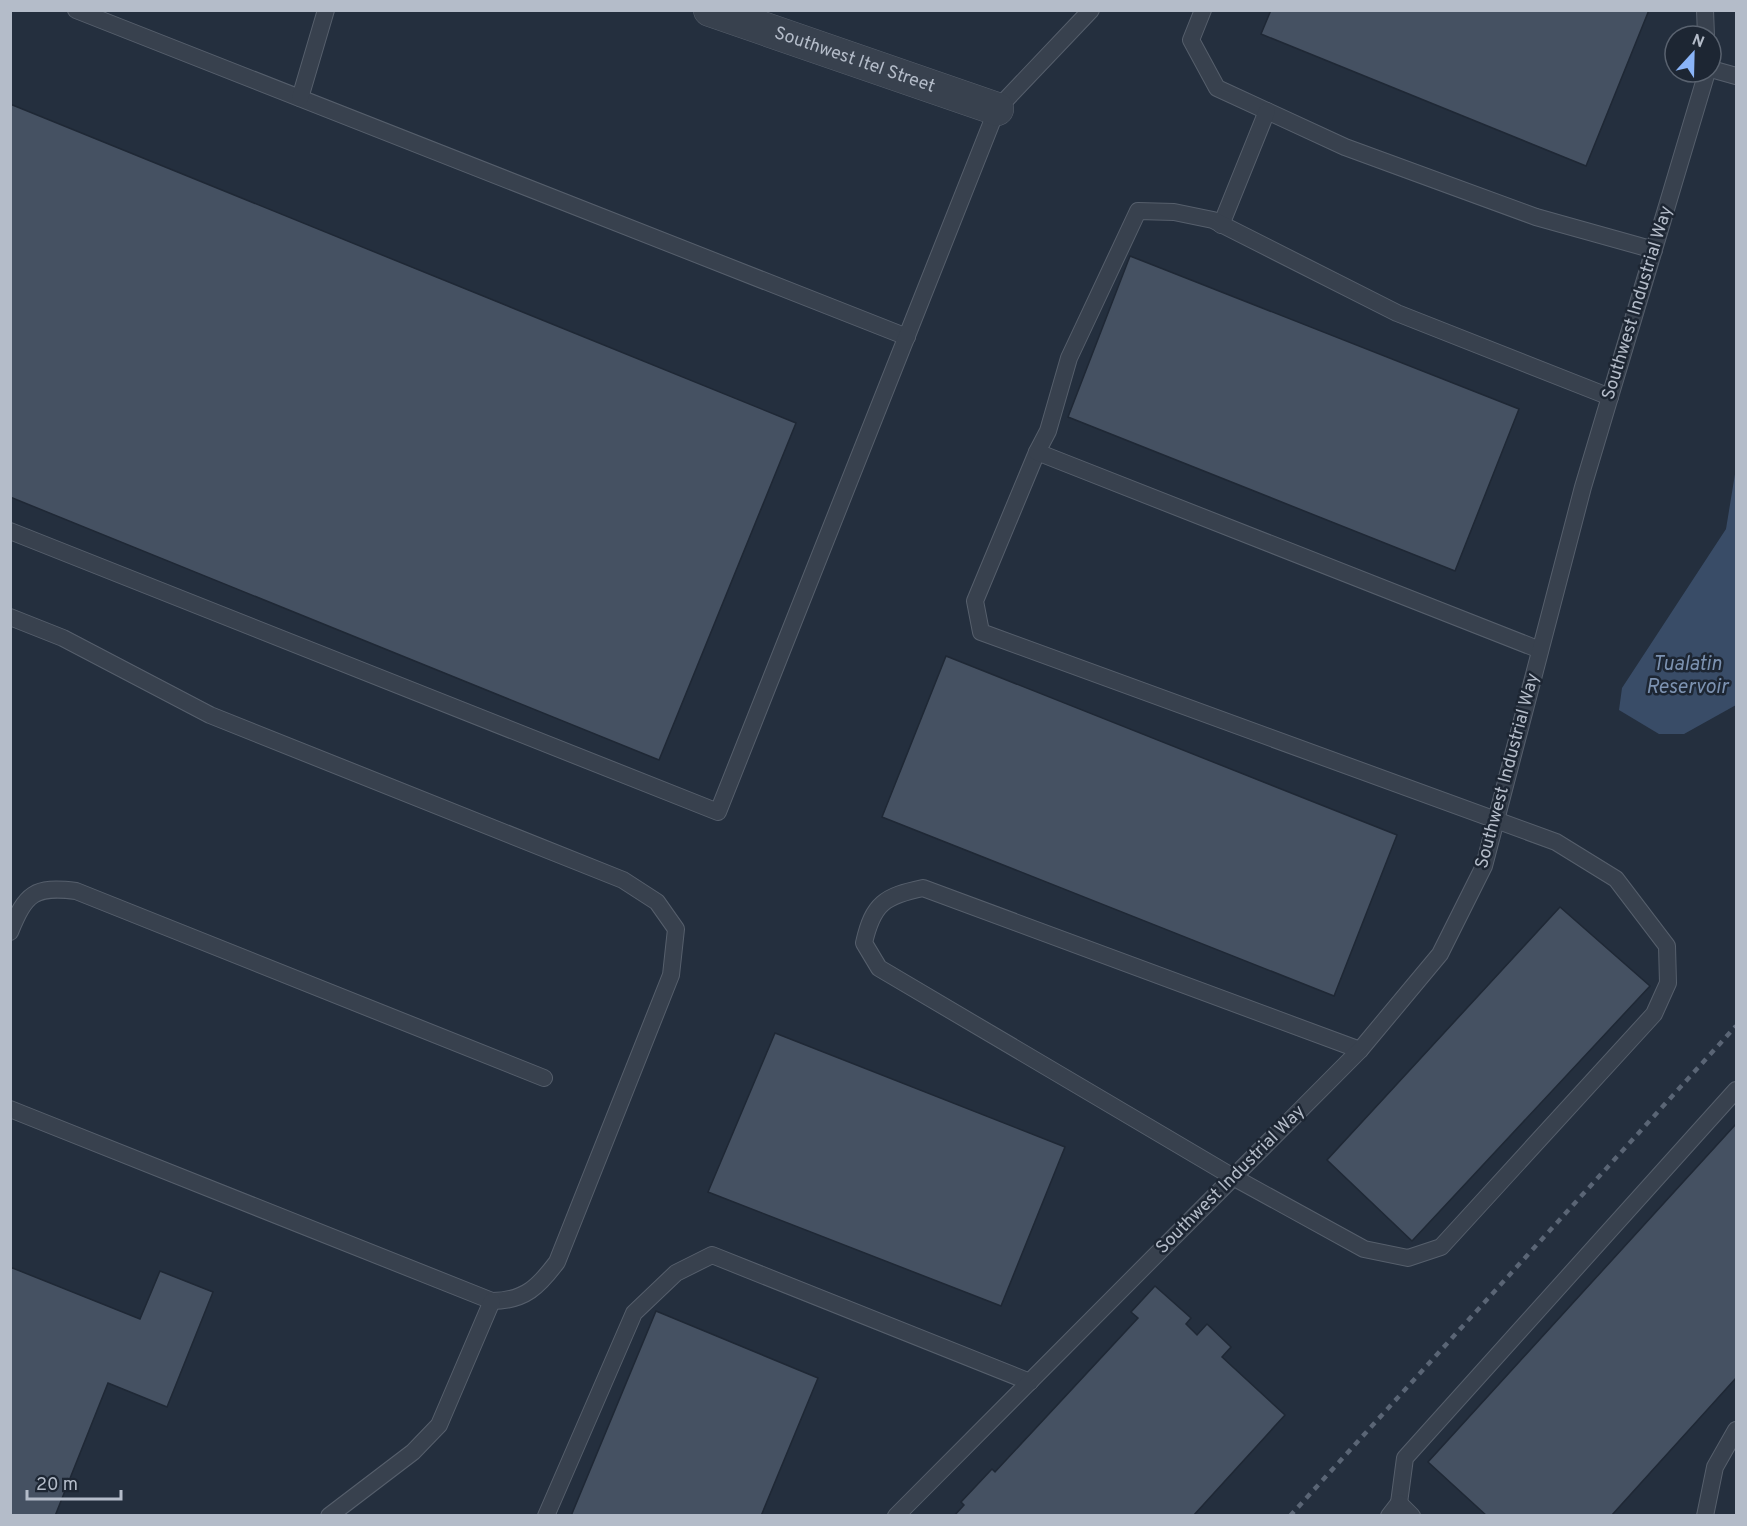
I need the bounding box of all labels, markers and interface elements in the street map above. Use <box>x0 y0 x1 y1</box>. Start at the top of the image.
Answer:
street label: Southwest Itel Street <box>771 22 938 98</box>
north arrow <box>1663 24 1723 84</box>
text: N <box>1689 31 1707 53</box>
street label: Southwest Industrial Way <box>1598 203 1678 403</box>
water label: Tualatin Reservoir <box>1646 652 1729 701</box>
street label: Southwest Industrial Way <box>1471 671 1545 871</box>
street label: Southwest Industrial Way <box>1152 1101 1310 1259</box>
scale bar <box>27 1463 122 1501</box>
text: 20 m <box>36 1474 78 1497</box>

